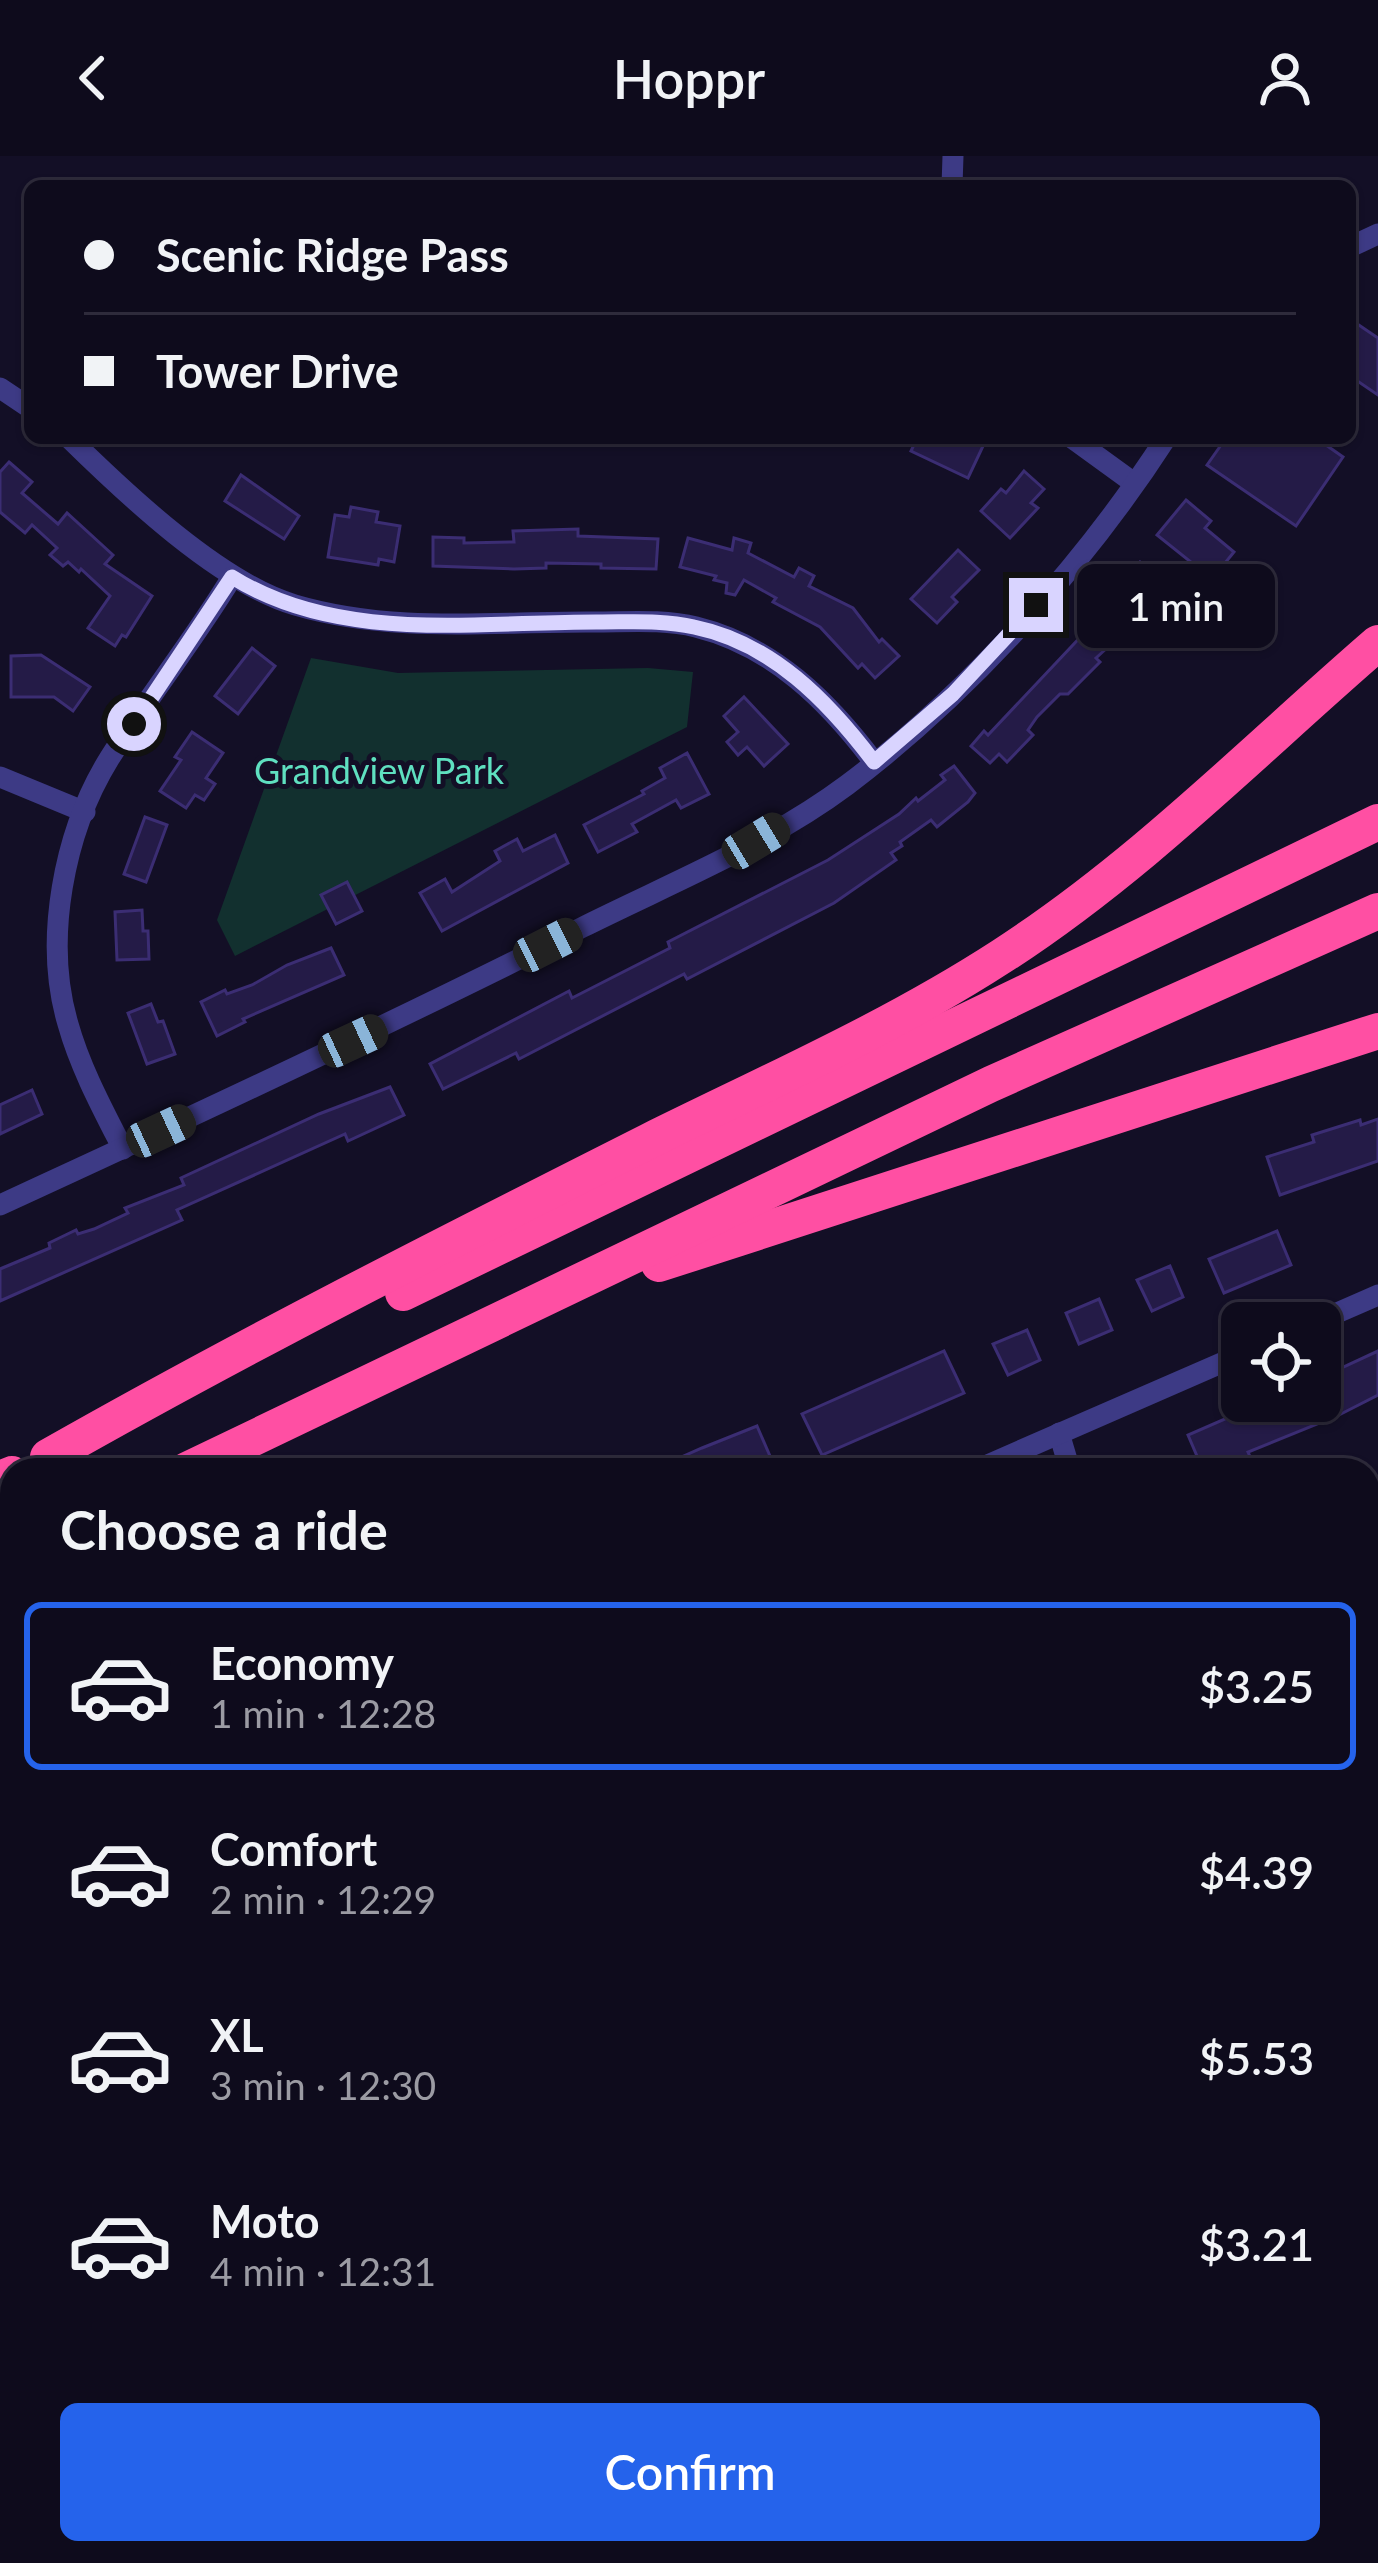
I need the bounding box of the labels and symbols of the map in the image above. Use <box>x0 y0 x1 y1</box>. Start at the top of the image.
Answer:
callout: 1 min <box>1078 563 1276 647</box>
route end <box>1009 578 1063 632</box>
route start <box>107 697 161 751</box>
park label: Grandview Park <box>254 748 505 792</box>
car <box>716 807 796 875</box>
car <box>508 913 588 977</box>
car <box>313 1009 393 1073</box>
car <box>121 1099 201 1163</box>

